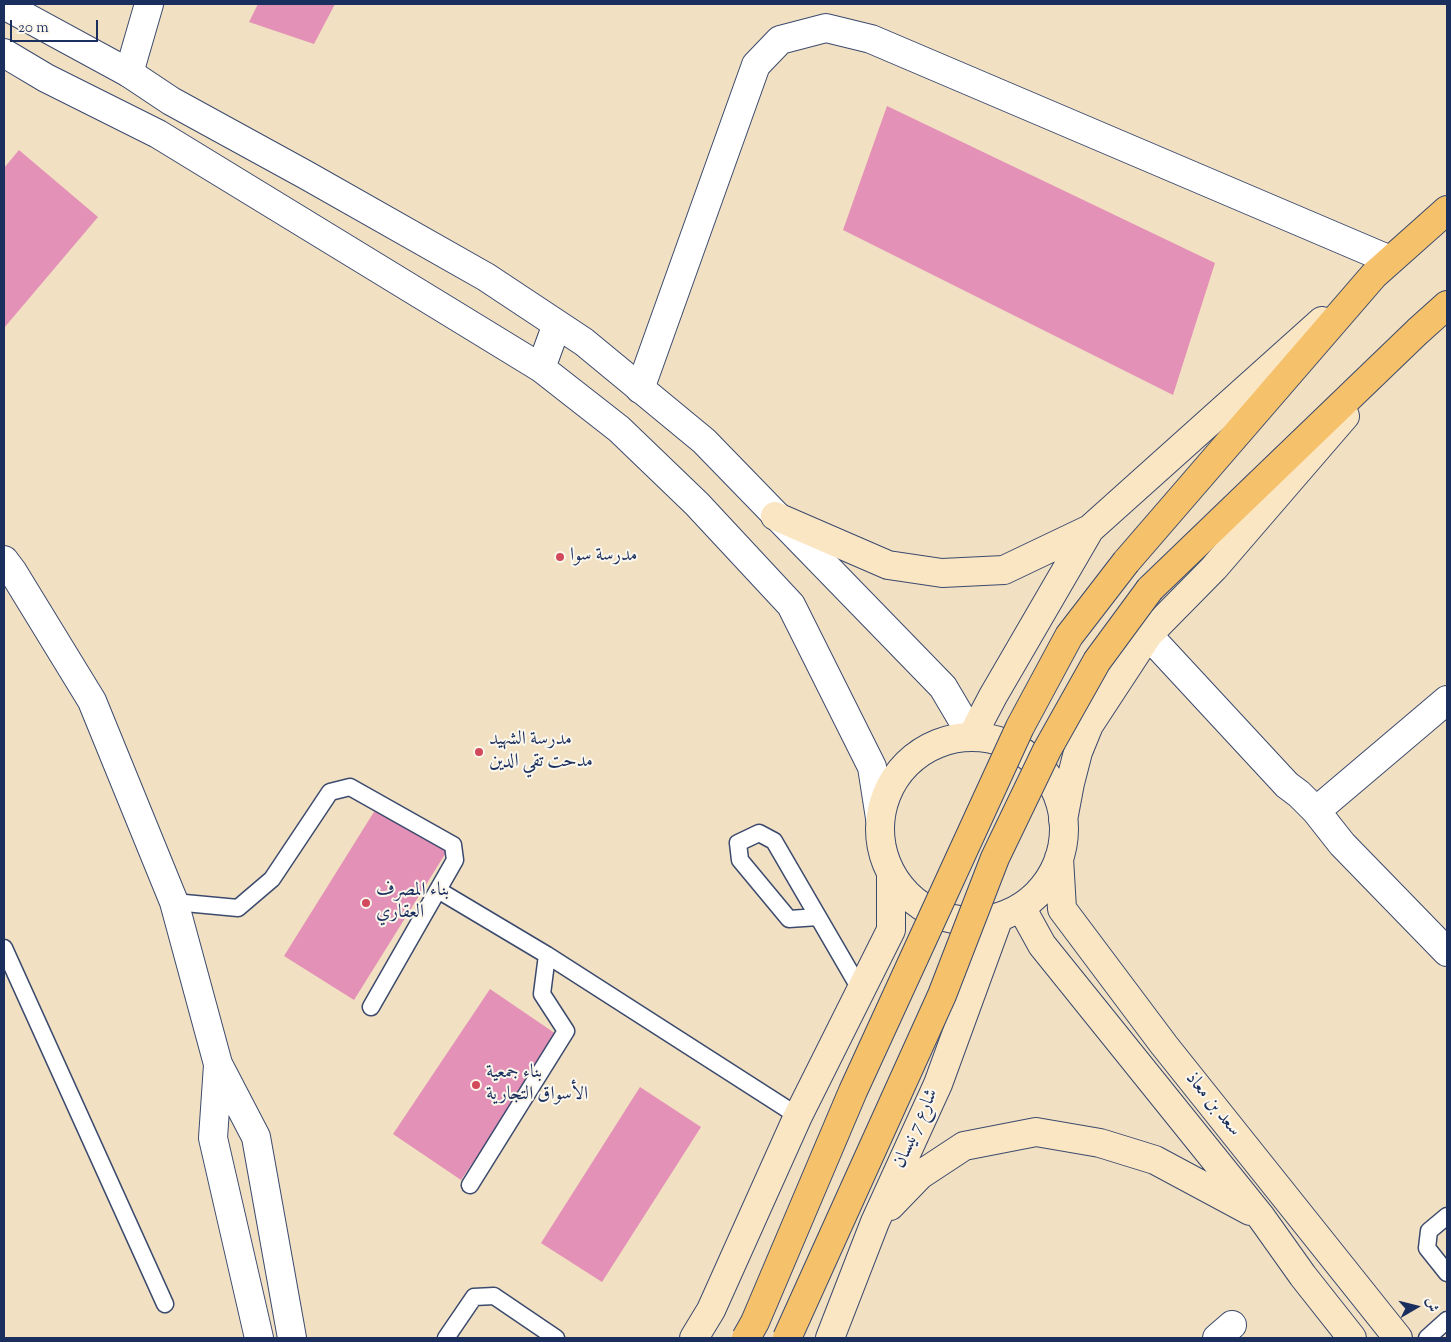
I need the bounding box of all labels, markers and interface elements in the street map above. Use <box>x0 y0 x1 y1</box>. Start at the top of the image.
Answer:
scale bar <box>12 10 100 42</box>
text: 20 m <box>18 18 49 39</box>
place label: مدرسة سوا <box>570 546 637 568</box>
marker: مدرسة سوا <box>554 551 566 563</box>
place label: مدرسة الشهيد مدحت تقي الدين <box>489 730 593 774</box>
marker: مدرسة الشهيد مدحت تقي الدين <box>473 746 485 758</box>
place label: بناء المصرف العقاري <box>376 881 449 925</box>
marker: بناء المصرف العقاري <box>360 897 372 909</box>
place label: بناء جمعية الأسواق التجارية <box>486 1063 588 1107</box>
street label: سعد بن معاذ <box>1179 1068 1245 1142</box>
marker: بناء جمعية الأسواق التجارية <box>470 1079 482 1091</box>
street label: شارع 7 نيسان <box>889 1086 945 1172</box>
north arrow <box>1391 1282 1441 1332</box>
text: ش <box>1420 1297 1442 1313</box>

